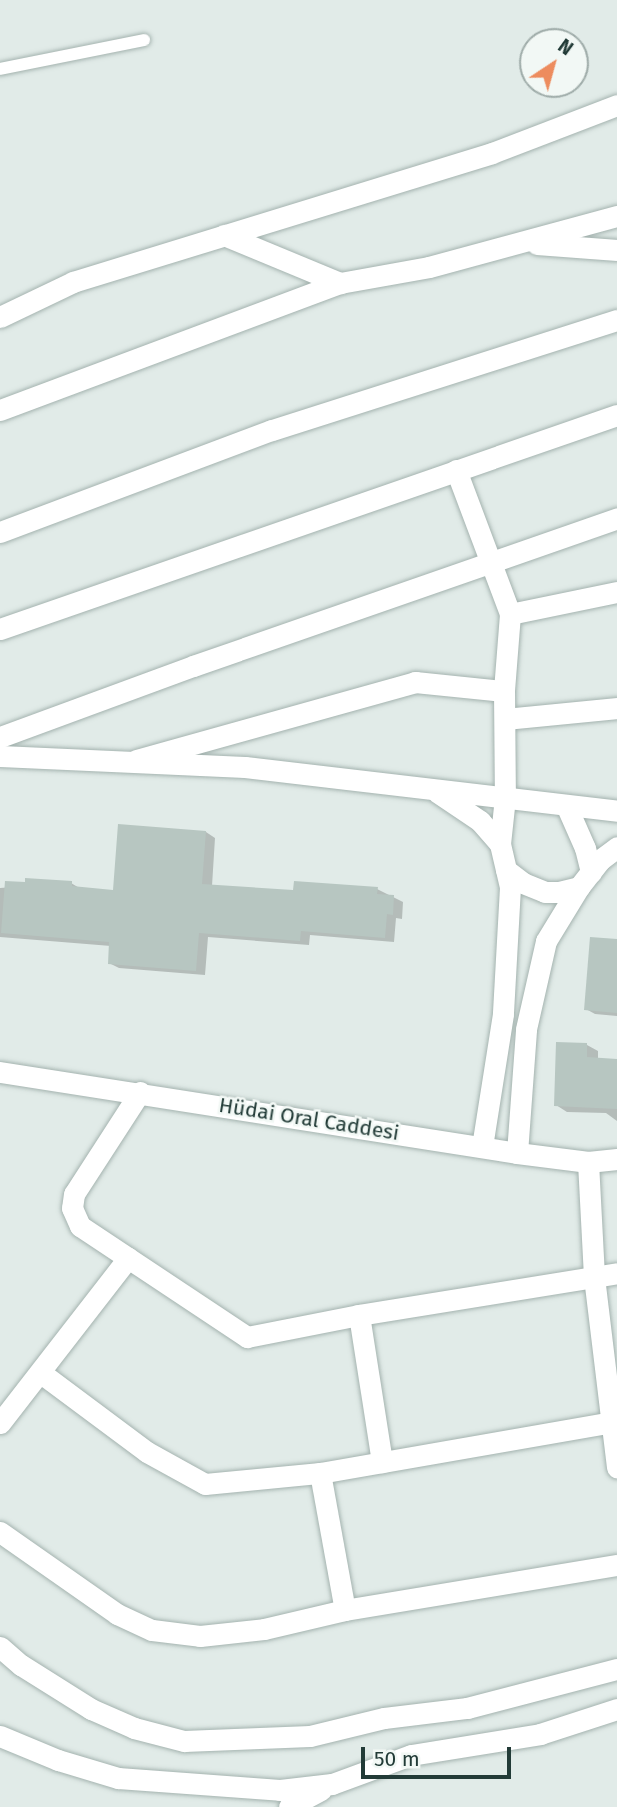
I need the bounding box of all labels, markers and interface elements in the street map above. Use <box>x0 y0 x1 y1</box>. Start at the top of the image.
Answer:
north arrow <box>519 28 589 98</box>
text: N <box>554 34 577 60</box>
street label: Hüdai Oral Caddesi <box>217 1092 401 1146</box>
scale bar <box>365 1734 516 1778</box>
text: 50 m <box>374 1746 420 1772</box>

